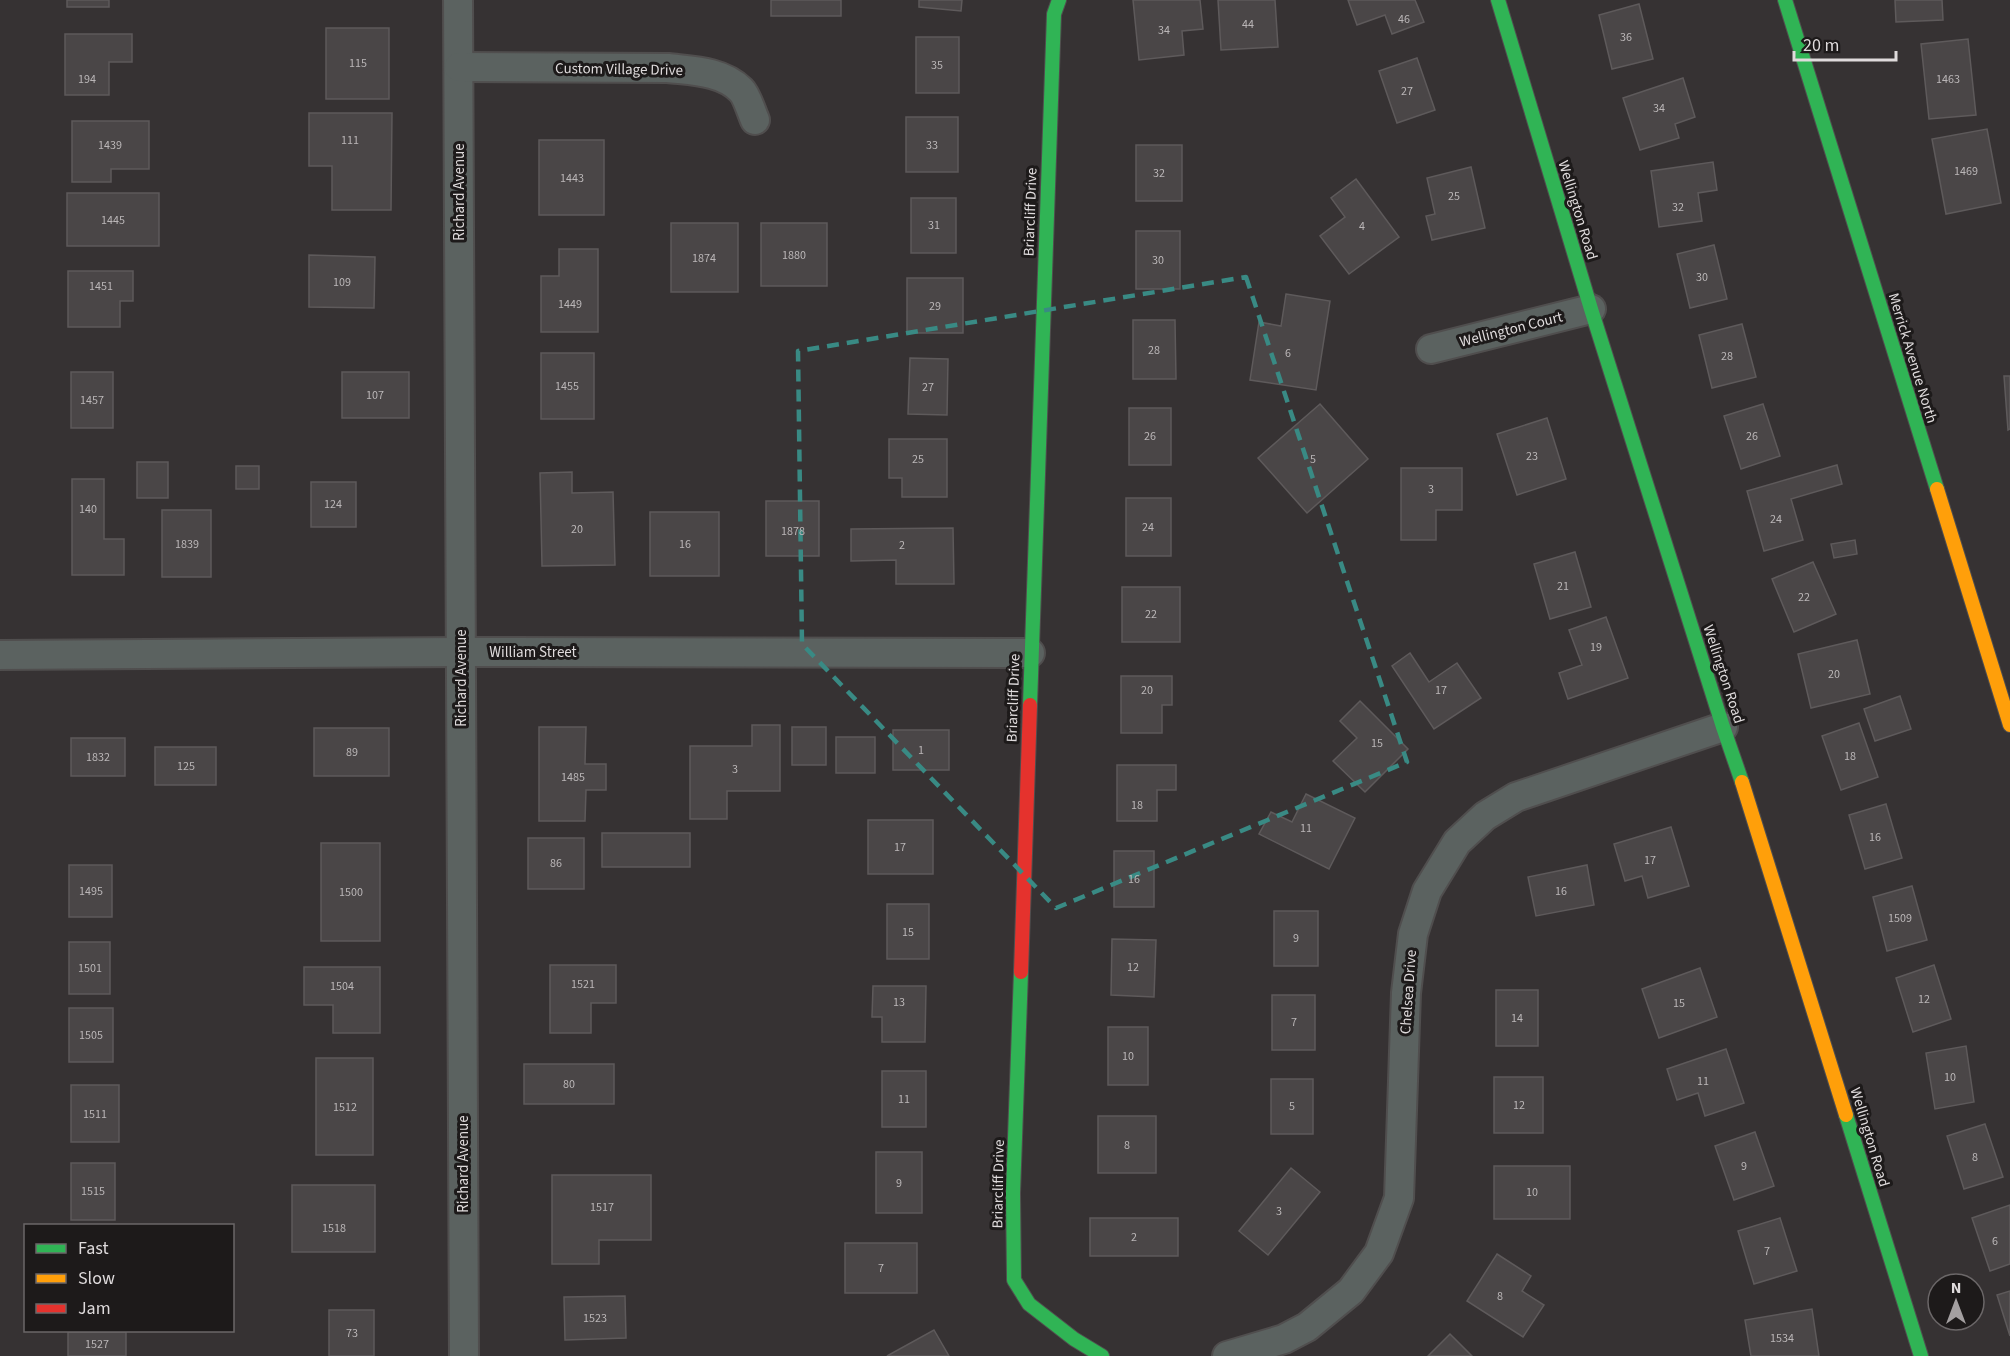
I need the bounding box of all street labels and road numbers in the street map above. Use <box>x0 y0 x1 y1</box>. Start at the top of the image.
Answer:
street label: Custom Village Drive <box>555 58 683 81</box>
street label: Richard Avenue <box>449 143 470 241</box>
street label: Wellington Road <box>1552 158 1603 262</box>
street label: Briarcliff Drive <box>1018 167 1043 257</box>
street label: Merrick Avenue North <box>1883 290 1942 426</box>
street label: Wellington Court <box>1457 307 1565 352</box>
street label: Wellington Road <box>1698 622 1749 726</box>
street label: Richard Avenue <box>451 629 472 727</box>
street label: William Street <box>489 642 577 663</box>
street label: Briarcliff Drive <box>1001 653 1026 743</box>
street label: Chelsea Drive <box>1395 949 1422 1035</box>
street label: Wellington Road <box>1844 1085 1895 1189</box>
street label: Richard Avenue <box>453 1115 474 1213</box>
street label: Briarcliff Drive <box>987 1139 1010 1229</box>

